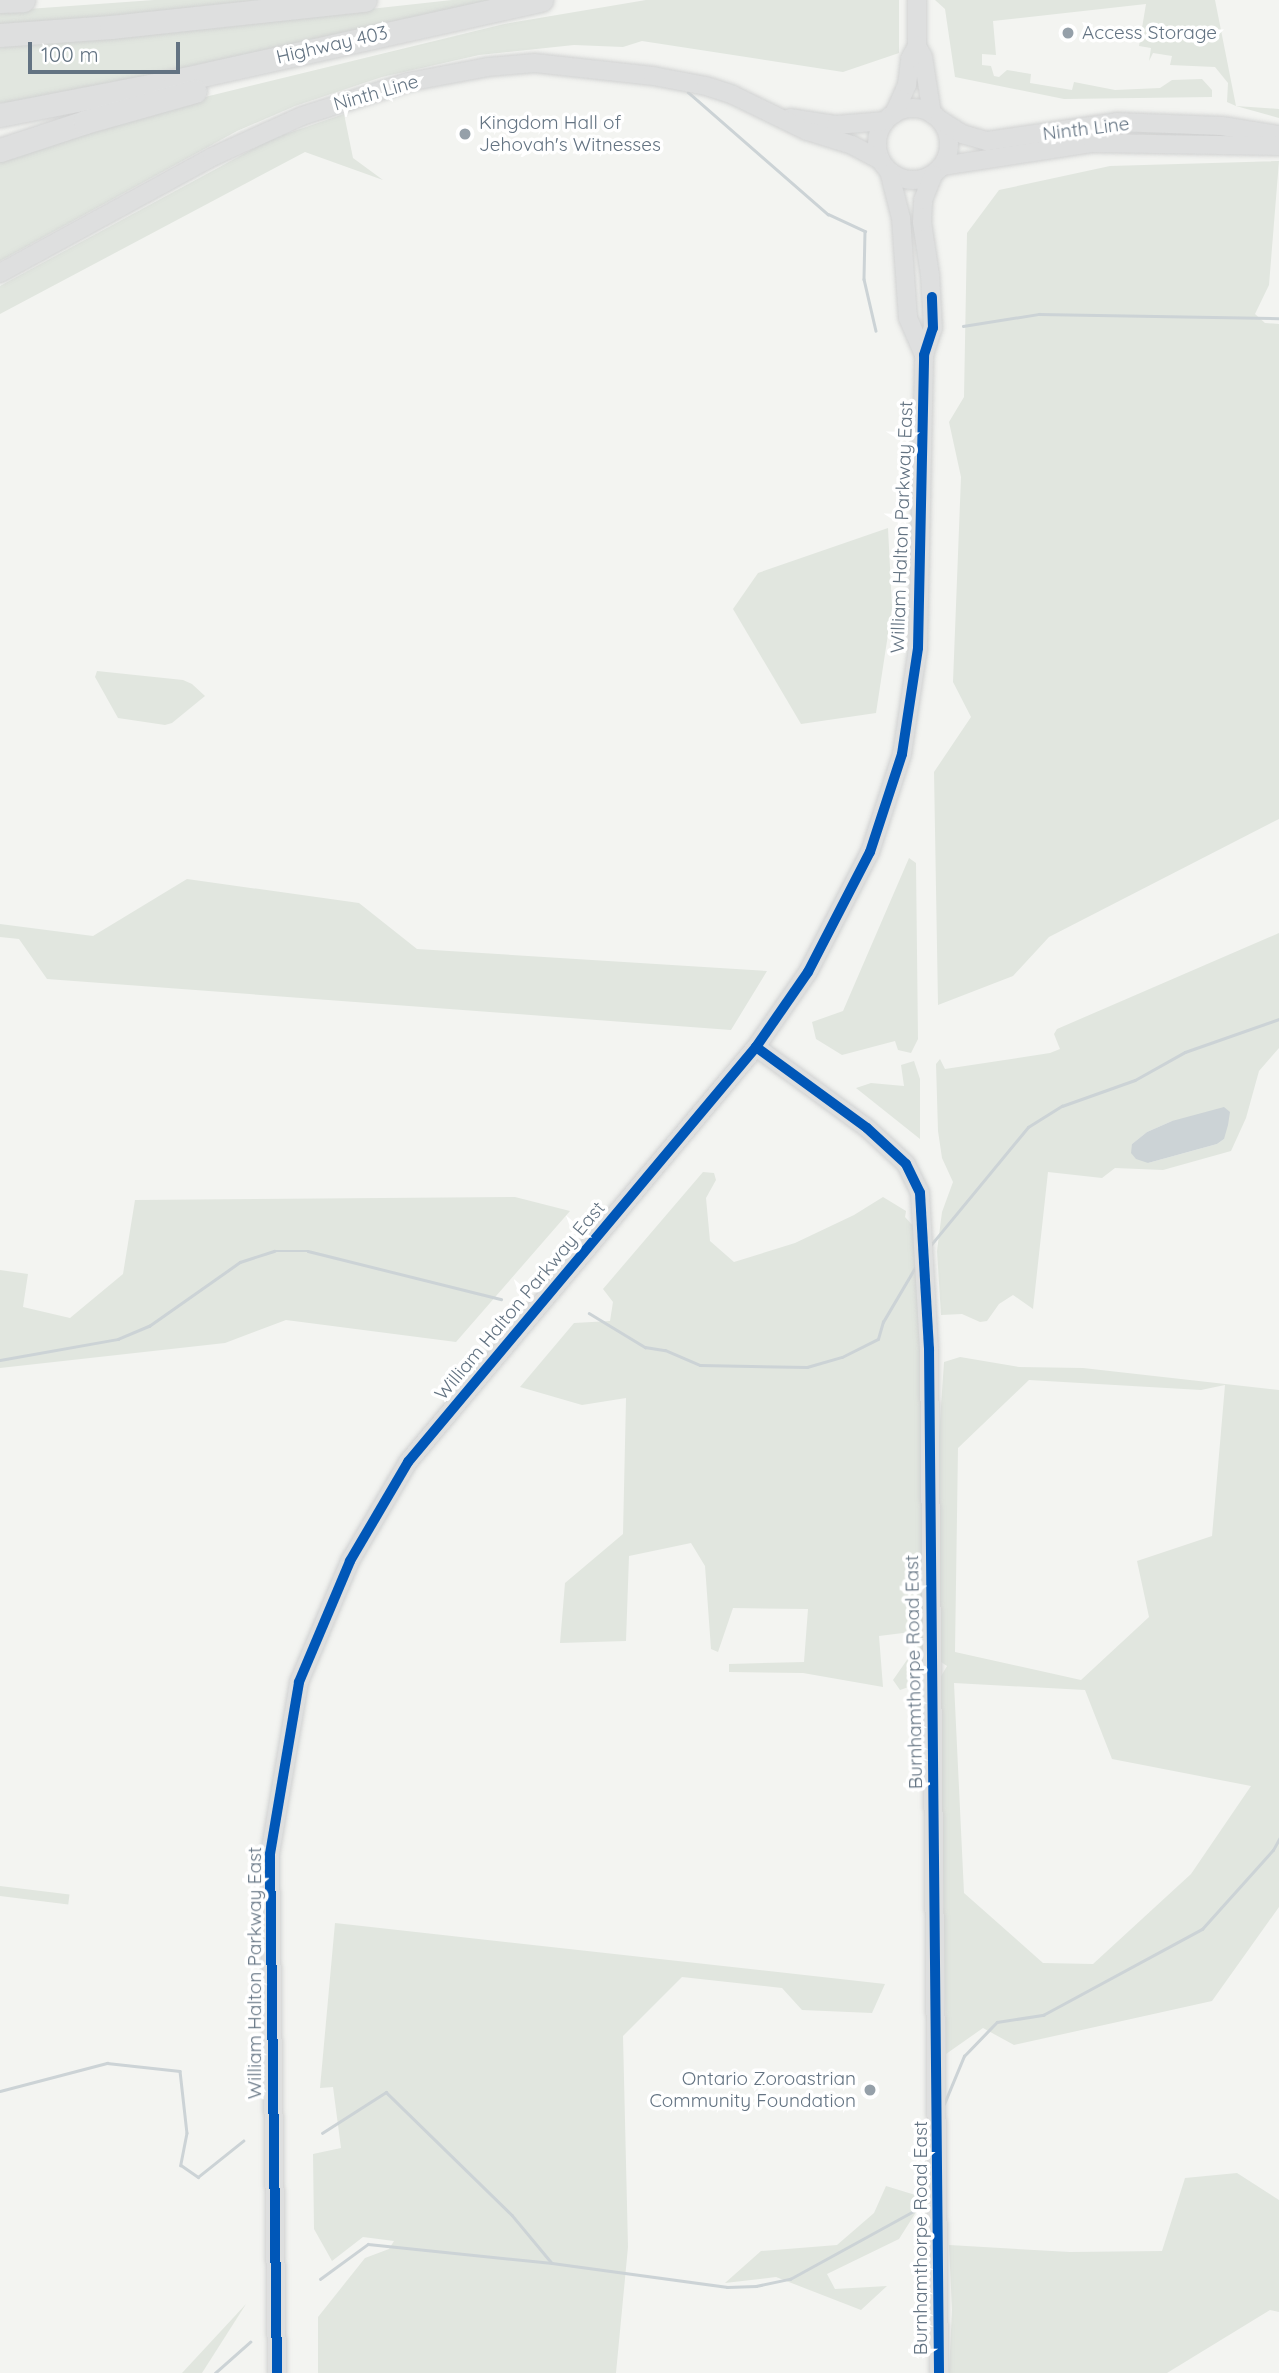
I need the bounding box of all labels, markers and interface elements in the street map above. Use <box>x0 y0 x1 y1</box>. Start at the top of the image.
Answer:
street label: Highway 403 <box>274 21 390 69</box>
place label: Access Storage <box>1082 22 1217 44</box>
marker: Access Storage <box>1060 25 1076 41</box>
scale bar <box>32 28 184 72</box>
text: 100 m <box>41 41 99 67</box>
street label: Ninth Line <box>331 70 421 116</box>
place label: Kingdom Hall of Jehovah's Witnesses <box>479 112 661 156</box>
street label: Ninth Line <box>1041 112 1131 146</box>
marker: Kingdom Hall of Jehovah's Witnesses <box>457 126 473 142</box>
street label: William Halton Parkway East <box>886 400 918 654</box>
street label: William Halton Parkway East <box>430 1197 610 1405</box>
street label: Burnhamthorpe Road East <box>901 1555 927 1789</box>
street label: William Halton Parkway East <box>244 1847 266 2099</box>
place label: Ontario Zoroastrian Community Foundation <box>649 2068 856 2112</box>
marker: Ontario Zoroastrian Community Foundation <box>862 2082 878 2098</box>
street label: Burnhamthorpe Road East <box>910 2121 932 2355</box>

